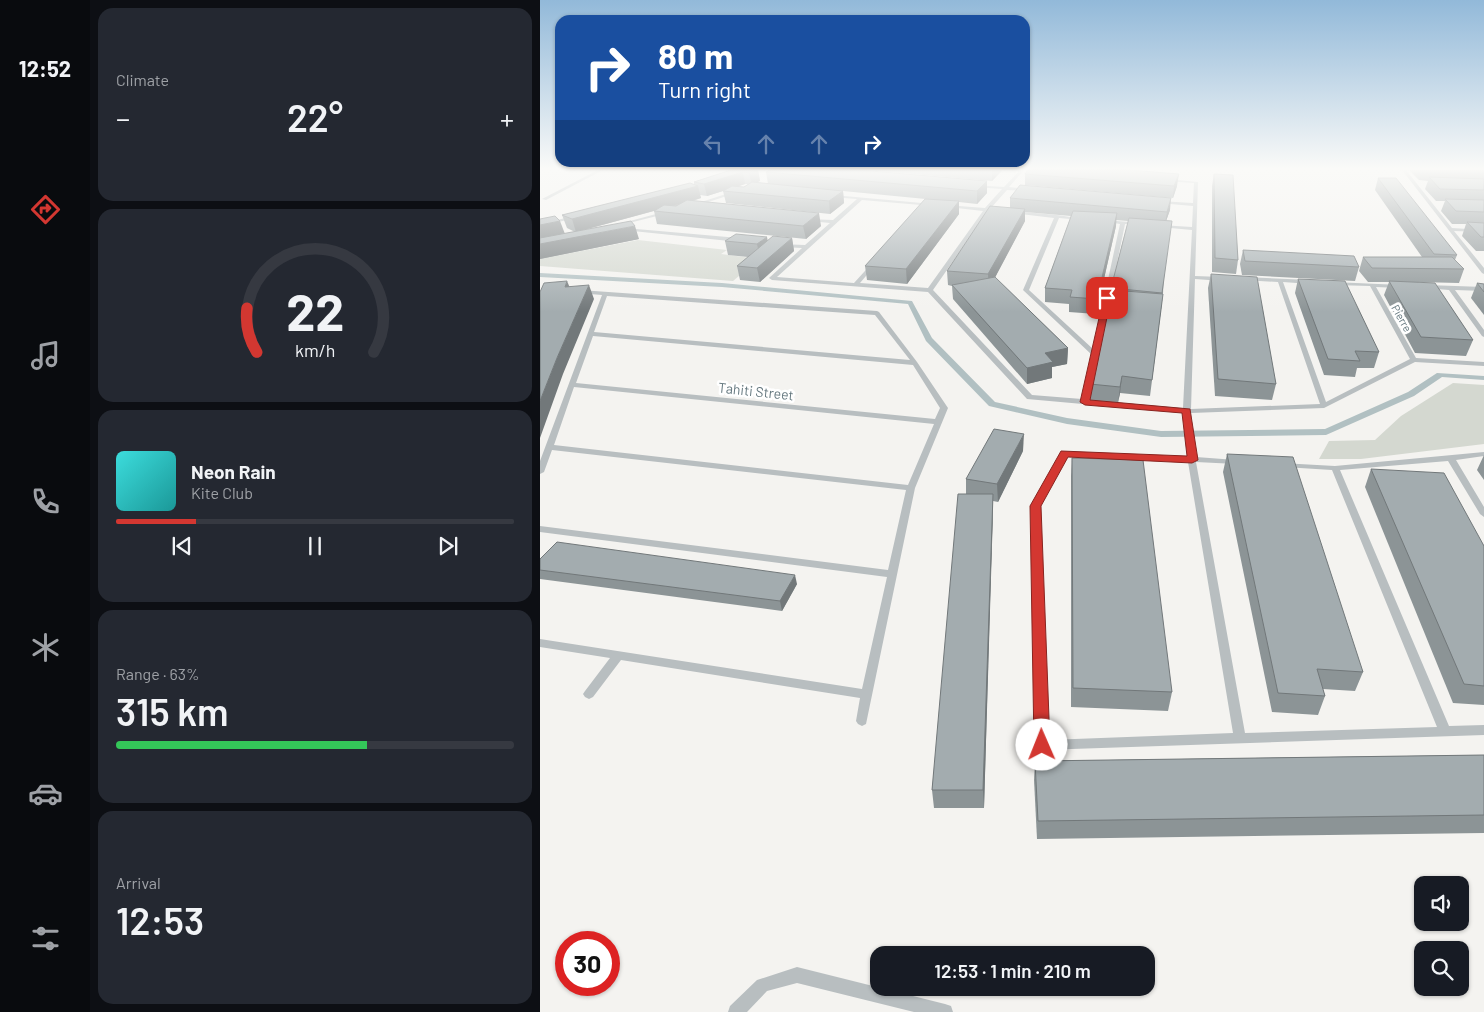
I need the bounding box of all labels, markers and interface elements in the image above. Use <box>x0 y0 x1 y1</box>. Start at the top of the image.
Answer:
text: 80 m <box>658 34 733 76</box>
icon: right <box>575 35 640 100</box>
text: 12:52 <box>19 55 71 81</box>
text: Climate <box>116 70 169 89</box>
text: Turn right <box>658 76 751 102</box>
text: 22° <box>287 94 343 140</box>
text: − <box>116 101 130 135</box>
text: + <box>500 101 514 135</box>
icon: left <box>699 130 727 158</box>
icon: ahead <box>752 130 780 158</box>
icon: ahead <box>805 130 833 158</box>
icon: right <box>858 130 886 158</box>
icon: directions <box>28 192 63 227</box>
pin <box>1086 277 1128 319</box>
text: 22 <box>286 279 344 341</box>
icon: arrive <box>1093 284 1121 312</box>
street label: Pierre <box>1389 302 1415 334</box>
icon: music <box>28 338 63 373</box>
text: km/h <box>295 339 335 361</box>
street label: Tahiti Street <box>717 379 795 403</box>
text: Neon Rain <box>191 460 276 483</box>
text: Kite Club <box>191 483 253 502</box>
icon: phone <box>28 484 63 519</box>
icon: previous <box>168 532 196 560</box>
icon: pause <box>301 532 329 560</box>
icon: next <box>434 532 462 560</box>
icon: climate <box>28 630 63 665</box>
text: Range · 63% <box>116 664 200 683</box>
text: 315 km <box>116 688 229 734</box>
position arrow <box>1015 718 1067 770</box>
icon: car <box>28 776 63 811</box>
text: Arrival <box>116 873 161 892</box>
map controls <box>1414 876 1469 996</box>
button: sound <box>1414 876 1469 931</box>
text: 12:53 <box>116 897 204 943</box>
icon: filters <box>28 921 63 956</box>
speed limit sign: 30 <box>555 931 620 996</box>
button: search <box>1414 941 1469 996</box>
text: 12:53 · 1 min · 210 m <box>934 959 1091 982</box>

